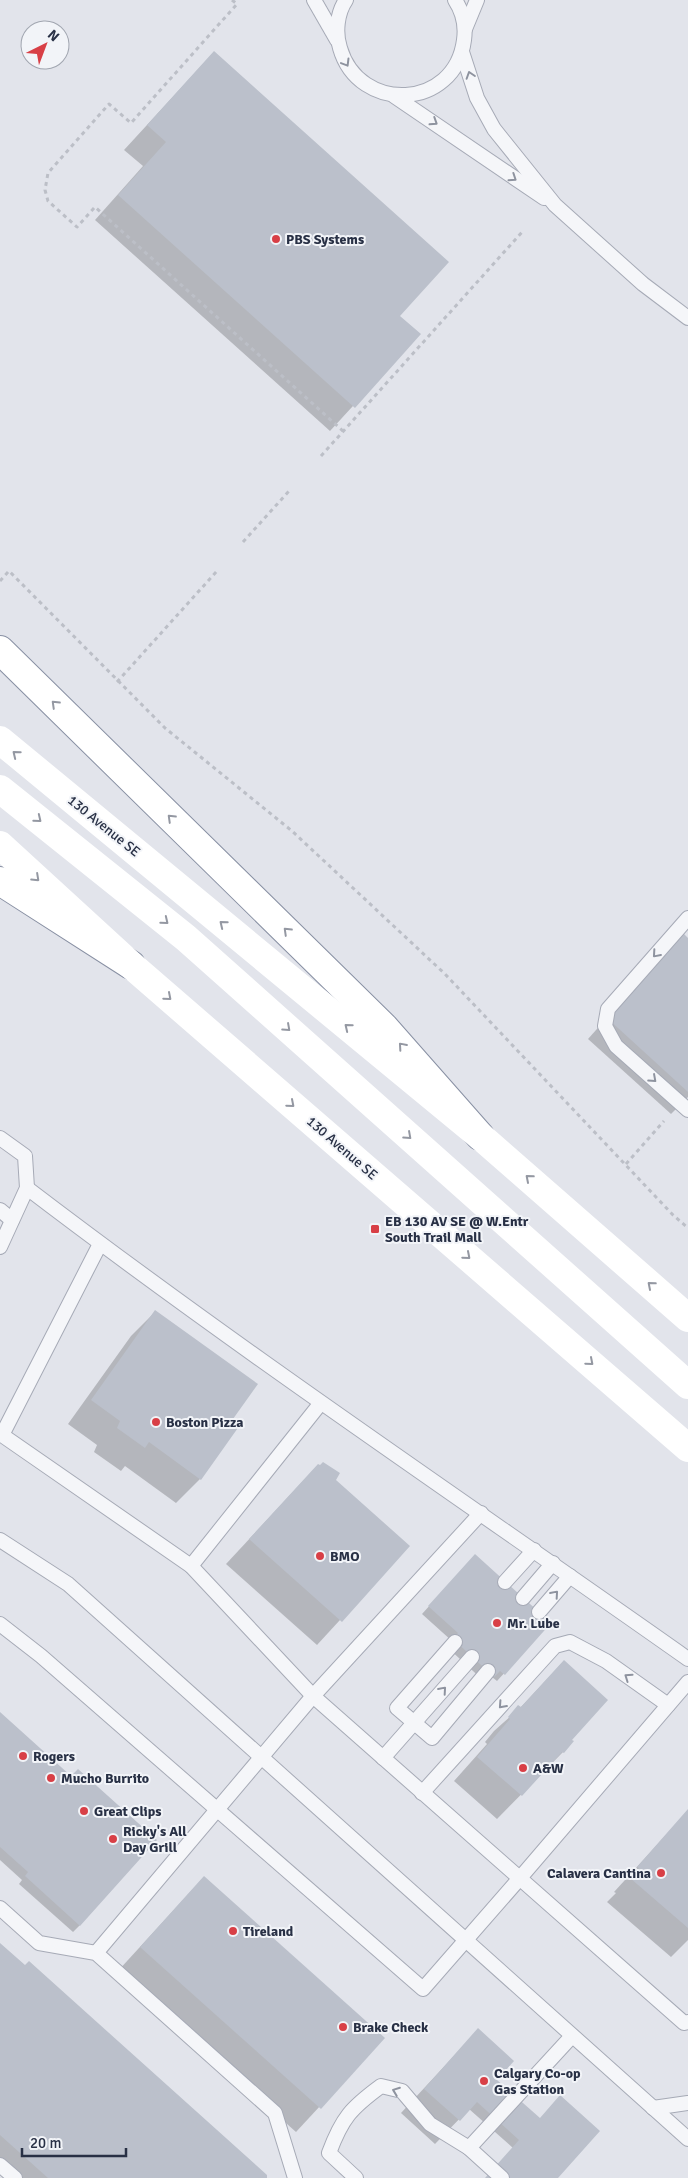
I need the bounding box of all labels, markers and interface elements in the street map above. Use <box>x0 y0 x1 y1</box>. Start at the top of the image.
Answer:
north arrow <box>20 20 70 70</box>
text: N <box>44 26 63 45</box>
one-way arrow <box>340 57 350 66</box>
one-way arrow <box>465 71 475 79</box>
one-way arrow <box>428 116 438 125</box>
one-way arrow <box>508 171 517 181</box>
place label: PBS Systems <box>286 231 364 248</box>
marker: PBS Systems <box>270 233 282 245</box>
one-way arrow <box>52 701 61 710</box>
one-way arrow <box>13 751 22 759</box>
street label: 130 Avenue SE <box>64 792 144 860</box>
one-way arrow <box>32 814 41 822</box>
one-way arrow <box>168 815 177 824</box>
one-way arrow <box>30 872 39 881</box>
one-way arrow <box>159 915 168 923</box>
one-way arrow <box>219 920 228 929</box>
one-way arrow <box>284 928 293 937</box>
one-way arrow <box>653 949 662 958</box>
one-way arrow <box>163 991 172 1000</box>
one-way arrow <box>282 1022 291 1031</box>
one-way arrow <box>345 1024 354 1032</box>
one-way arrow <box>399 1043 408 1052</box>
one-way arrow <box>647 1073 656 1082</box>
one-way arrow <box>285 1098 294 1106</box>
street label: 130 Avenue SE <box>303 1113 381 1183</box>
one-way arrow <box>403 1130 412 1139</box>
one-way arrow <box>526 1175 535 1184</box>
place label: EB 130 AV SE @ W.Entr South Trail Mall <box>385 1213 529 1246</box>
marker: EB 130 AV SE @ W.Entr South Trail Mall <box>369 1223 381 1235</box>
one-way arrow <box>461 1250 470 1259</box>
one-way arrow <box>648 1282 657 1291</box>
one-way arrow <box>584 1357 593 1366</box>
place label: Boston Pizza <box>166 1414 243 1431</box>
marker: Boston Pizza <box>150 1416 162 1428</box>
place label: BMO <box>330 1548 360 1565</box>
marker: BMO <box>314 1550 326 1562</box>
one-way arrow <box>549 1591 557 1600</box>
place label: Mr. Lube <box>507 1615 560 1632</box>
marker: Mr. Lube <box>491 1617 503 1629</box>
one-way arrow <box>625 1674 634 1683</box>
one-way arrow <box>437 1687 446 1696</box>
one-way arrow <box>499 1699 508 1708</box>
place label: Rogers <box>33 1748 75 1765</box>
marker: Rogers <box>17 1750 29 1762</box>
place label: A&W <box>533 1760 564 1777</box>
marker: A&W <box>517 1762 529 1774</box>
place label: Mucho Burrito <box>61 1770 149 1787</box>
marker: Mucho Burrito <box>45 1772 57 1784</box>
place label: Great Clips <box>94 1803 162 1820</box>
marker: Great Clips <box>78 1805 90 1817</box>
place label: Ricky's All Day Grill <box>123 1823 187 1856</box>
marker: Ricky's All Day Grill <box>107 1833 119 1845</box>
place label: Calavera Cantina <box>547 1865 651 1882</box>
marker: Calavera Cantina <box>655 1867 667 1879</box>
place label: Tireland <box>243 1923 294 1940</box>
marker: Tireland <box>227 1925 239 1937</box>
place label: Brake Check <box>353 2019 429 2036</box>
marker: Brake Check <box>337 2021 349 2033</box>
place label: Calgary Co-op Gas Station <box>494 2065 581 2098</box>
marker: Calgary Co-op Gas Station <box>478 2075 490 2087</box>
one-way arrow <box>392 2087 401 2097</box>
scale bar <box>22 2126 126 2158</box>
text: 20 m <box>30 2134 61 2152</box>

